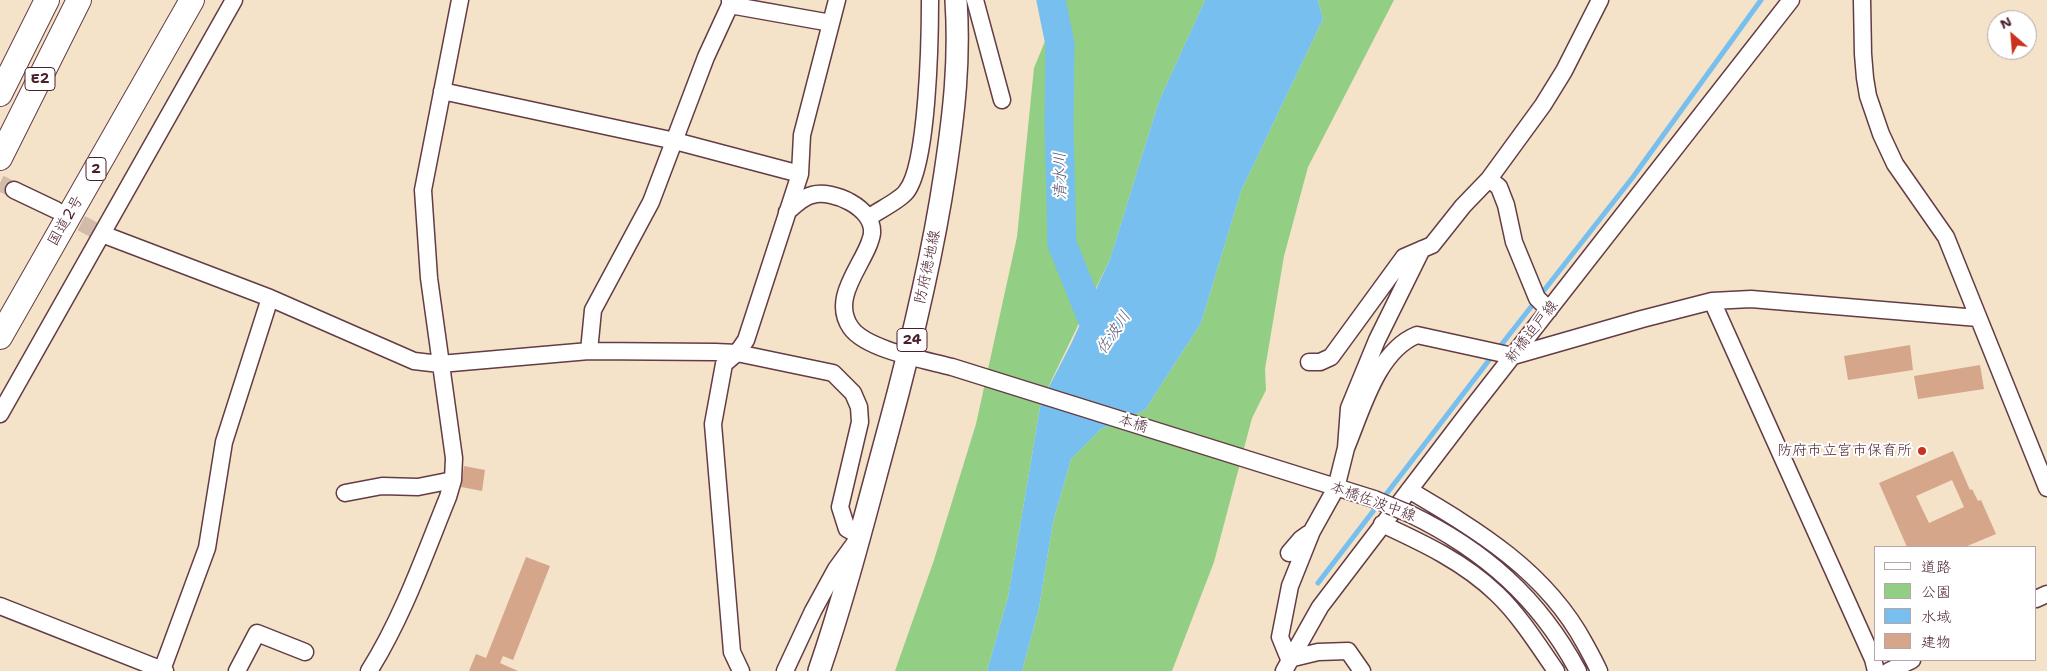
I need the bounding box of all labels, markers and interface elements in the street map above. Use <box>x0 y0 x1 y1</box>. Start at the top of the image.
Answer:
north arrow <box>1987 10 2037 60</box>
text: N <box>1997 12 2015 33</box>
road number: E2 <box>25 68 55 90</box>
water label: 清水川 <box>1051 152 1071 200</box>
road number: 2 <box>86 157 106 180</box>
street label: 国道2号 <box>44 192 88 250</box>
street label: 防府徳地線 <box>911 228 945 306</box>
street label: 新橋迫戸線 <box>1502 297 1562 367</box>
water label: 佐波川 <box>1093 308 1135 358</box>
road number: 24 <box>897 328 927 352</box>
street label: 本橋 <box>1116 411 1150 437</box>
place label: 防府市立宮市保育所 <box>1777 442 1912 460</box>
marker: 防府市立宮市保育所 <box>1916 445 1928 457</box>
street label: 本橋佐波中線 <box>1328 478 1418 526</box>
legend <box>1874 546 2037 661</box>
text: 道路 <box>1921 557 1951 577</box>
text: 公園 <box>1921 582 1951 602</box>
text: 水域 <box>1921 607 1951 627</box>
text: 建物 <box>1921 632 1951 652</box>

